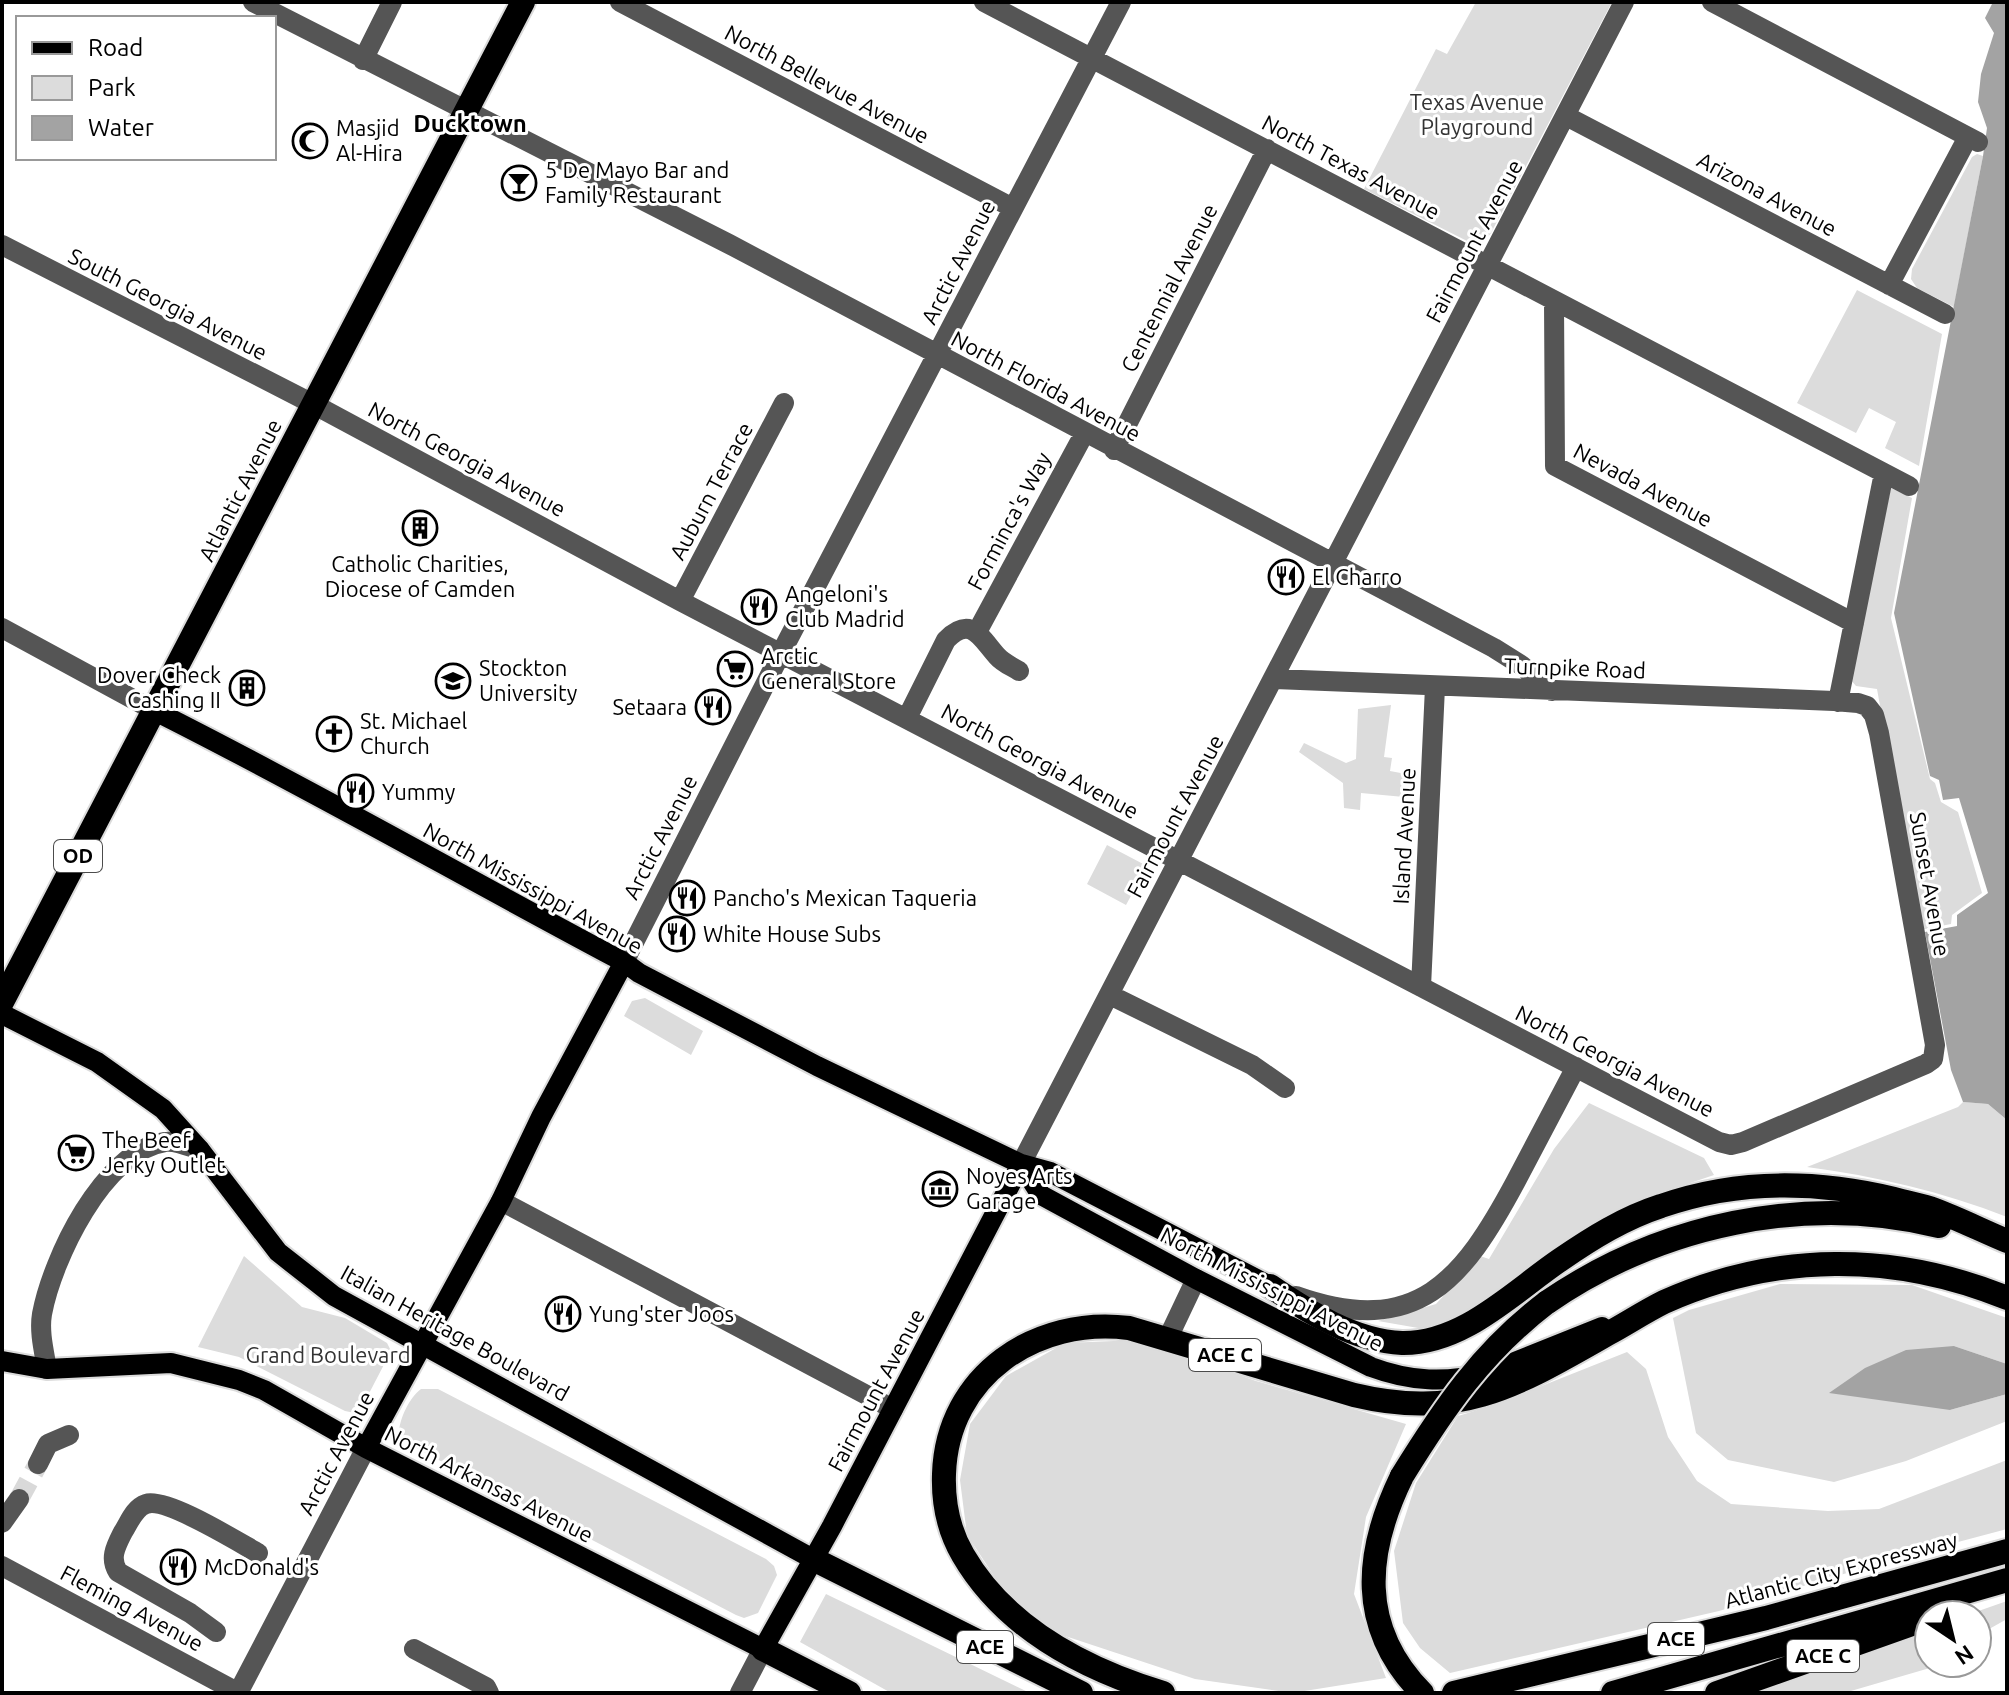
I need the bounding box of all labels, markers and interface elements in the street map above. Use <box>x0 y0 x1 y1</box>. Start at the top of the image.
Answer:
legend <box>16 16 276 160</box>
street label: North Bellevue Avenue <box>721 19 934 148</box>
text: Road <box>88 34 143 61</box>
text: Park <box>88 74 136 101</box>
park label: Texas Avenue Playground <box>1410 89 1544 139</box>
street label: North Texas Avenue <box>1258 109 1444 224</box>
district label: Ducktown <box>413 110 527 137</box>
text: Water <box>88 114 154 141</box>
place label: Masjid Al-Hira <box>336 115 403 165</box>
mosque icon: Masjid Al-Hira <box>291 122 329 160</box>
street label: Arizona Avenue <box>1693 146 1841 241</box>
street label: Fairmount Avenue <box>1420 155 1527 326</box>
place label: 5 De Mayo Bar and Family Restaurant <box>545 157 729 207</box>
bar icon: 5 De Mayo Bar and Family Restaurant <box>500 164 538 202</box>
street label: Arctic Avenue <box>915 195 1000 328</box>
street label: Centennial Avenue <box>1115 199 1222 376</box>
street label: South Georgia Avenue <box>65 243 272 365</box>
street label: North Florida Avenue <box>947 325 1145 446</box>
street label: North Georgia Avenue <box>364 396 570 521</box>
street label: Atlantic Avenue <box>193 415 286 565</box>
street label: Auburn Terrace <box>664 418 757 564</box>
street label: Nevada Avenue <box>1570 438 1717 532</box>
street label: Forminca's Way <box>962 447 1056 594</box>
building icon: Catholic Charities, Diocese of Camden <box>401 509 439 547</box>
place label: Catholic Charities, Diocese of Camden <box>325 551 515 601</box>
restaurant icon: El Charro <box>1267 558 1305 596</box>
place label: El Charro <box>1312 564 1402 589</box>
place label: Angeloni's Club Madrid <box>785 581 905 631</box>
restaurant icon: Angeloni's Club Madrid <box>740 588 778 626</box>
place label: Arctic General Store <box>761 643 896 693</box>
supermarket icon: Arctic General Store <box>716 650 754 688</box>
street label: Turnpike Road <box>1504 653 1646 682</box>
place label: Stockton University <box>479 655 578 705</box>
place label: Dover Check Cashing II <box>97 662 221 712</box>
school or university icon: Stockton University <box>434 662 472 700</box>
building icon: Dover Check Cashing II <box>228 669 266 707</box>
restaurant icon: Setaara <box>694 688 732 726</box>
place label: Setaara <box>612 694 687 719</box>
street label: North Georgia Avenue <box>937 698 1143 823</box>
place label: St. Michael Church <box>360 708 468 758</box>
church icon: St. Michael Church <box>315 715 353 753</box>
street label: Fairmount Avenue <box>1121 730 1228 901</box>
street label: Island Avenue <box>1387 767 1420 905</box>
street label: Arctic Avenue <box>617 770 702 903</box>
restaurant icon: Yummy <box>337 773 375 811</box>
place label: Yummy <box>382 779 456 804</box>
street label: Sunset Avenue <box>1905 810 1955 958</box>
street label: North Mississippi Avenue <box>419 817 647 958</box>
road number: OD <box>54 840 102 872</box>
restaurant icon: Pancho's Mexican Taqueria <box>668 879 706 917</box>
place label: Pancho's Mexican Taqueria <box>713 885 977 910</box>
restaurant icon: White House Subs <box>658 915 696 953</box>
place label: White House Subs <box>703 921 881 946</box>
street label: North Georgia Avenue <box>1512 1000 1719 1122</box>
place label: The Beef Jerky Outlet <box>102 1127 225 1177</box>
supermarket icon: The Beef Jerky Outlet <box>57 1134 95 1172</box>
place label: Noyes Arts Garage <box>966 1163 1073 1213</box>
museum icon: Noyes Arts Garage <box>921 1170 959 1208</box>
street label: North Mississippi Avenue <box>1157 1221 1388 1356</box>
street label: Italian Heritage Boulevard <box>337 1259 574 1406</box>
restaurant icon: Yung'ster Joos <box>544 1295 582 1333</box>
place label: Yung'ster Joos <box>589 1301 734 1326</box>
street label: Fairmount Avenue <box>822 1304 929 1475</box>
road number: ACE C <box>1189 1339 1261 1371</box>
park label: Grand Boulevard <box>245 1342 411 1367</box>
street label: Arctic Avenue <box>293 1387 379 1519</box>
street label: North Arkansas Avenue <box>381 1420 598 1547</box>
street label: Atlantic City Expressway <box>1722 1526 1960 1613</box>
restaurant icon: McDonald's <box>159 1548 197 1586</box>
place label: McDonald's <box>204 1554 319 1579</box>
street label: Fleming Avenue <box>57 1559 208 1656</box>
north arrow <box>1913 1599 1993 1679</box>
road number: ACE <box>1648 1623 1704 1655</box>
road number: ACE <box>957 1631 1013 1663</box>
road number: ACE C <box>1787 1640 1859 1672</box>
text: N <box>1951 1641 1979 1671</box>

